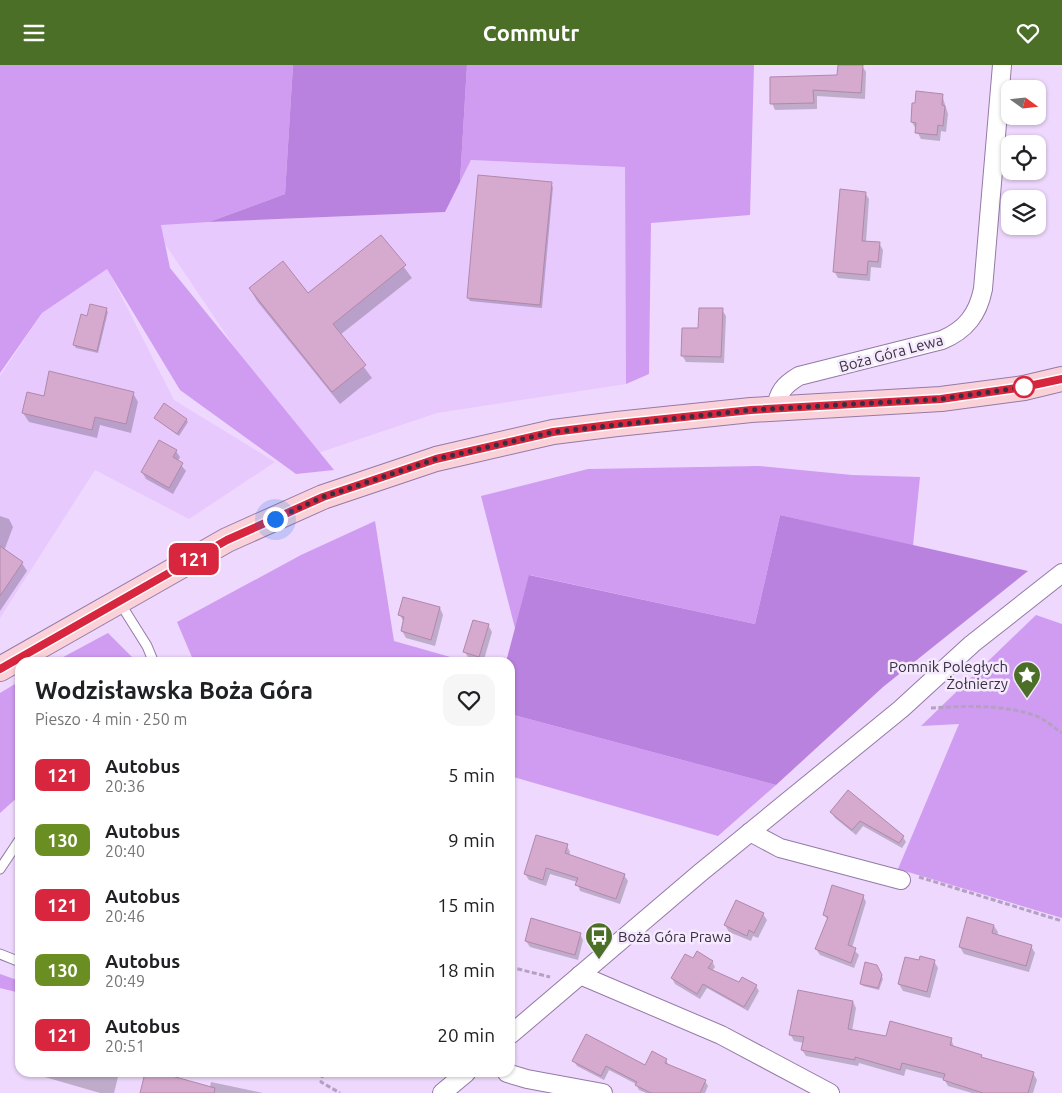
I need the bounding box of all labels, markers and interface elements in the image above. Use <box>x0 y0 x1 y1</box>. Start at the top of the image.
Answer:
icon: menu <box>20 19 48 47</box>
icon: heart <box>1014 19 1042 47</box>
text: Commutr <box>483 20 579 45</box>
north arrow <box>1001 80 1046 125</box>
map controls <box>1001 80 1046 235</box>
button: locate <box>1001 135 1046 180</box>
button: layers <box>1001 190 1046 235</box>
street label: Boża Góra Lewa <box>837 331 945 375</box>
unlabelled marker <box>1013 376 1035 398</box>
your location <box>263 507 288 532</box>
line badge: 121 <box>165 543 223 575</box>
text: 121 <box>179 549 209 569</box>
place label: Pomnik Poległych Żołnierzy <box>889 658 1008 692</box>
place icon: Pomnik Poległych Żołnierzy <box>1012 660 1042 699</box>
button: heart <box>443 674 495 726</box>
text: Wodzisławska Boża Góra <box>35 677 313 704</box>
text: Pieszo · 4 min · 250 m <box>35 710 187 728</box>
text: Autobus <box>105 755 180 777</box>
text: 5 min <box>448 764 495 786</box>
text: 121 <box>47 765 78 785</box>
text: 20:36 <box>105 777 145 795</box>
text: Autobus <box>105 820 180 842</box>
text: 9 min <box>448 829 495 851</box>
text: 130 <box>47 830 78 850</box>
text: 20:40 <box>105 842 145 860</box>
text: Autobus <box>105 885 180 907</box>
text: 15 min <box>437 894 495 916</box>
text: 121 <box>47 895 78 915</box>
text: 20:46 <box>105 907 145 925</box>
bus stop icon: Boża Góra Prawa <box>584 921 614 960</box>
place label: Boża Góra Prawa <box>618 928 731 945</box>
text: Autobus <box>105 950 180 972</box>
text: 18 min <box>437 959 495 981</box>
text: 130 <box>47 960 78 980</box>
text: 20:49 <box>105 972 145 990</box>
text: Autobus <box>105 1015 180 1037</box>
text: 20 min <box>437 1024 495 1046</box>
text: 121 <box>47 1025 78 1045</box>
text: 20:51 <box>105 1037 145 1055</box>

